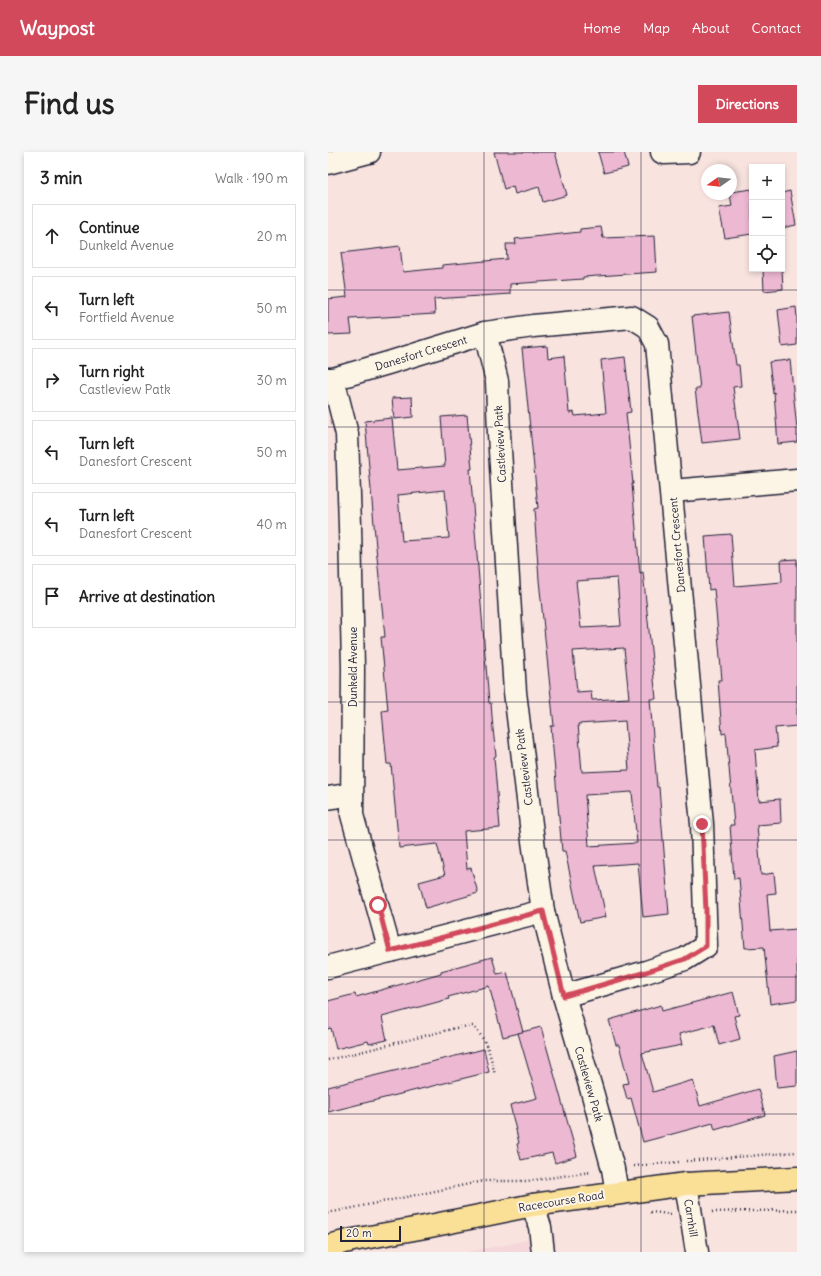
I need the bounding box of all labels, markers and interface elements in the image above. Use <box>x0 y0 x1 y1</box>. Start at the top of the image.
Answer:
text: Waypost <box>20 16 95 40</box>
text: Home <box>583 19 621 37</box>
text: Map <box>643 19 670 37</box>
text: About <box>692 19 730 37</box>
text: Contact <box>752 19 801 37</box>
button: Directions <box>698 85 797 123</box>
text: Find us <box>24 86 115 122</box>
north arrow <box>701 164 737 200</box>
map controls <box>749 164 785 272</box>
button: + <box>749 164 785 200</box>
text: 3 min <box>40 167 82 189</box>
text: Walk · 190 m <box>215 170 288 187</box>
button: − <box>749 200 785 236</box>
text: Continue <box>79 218 140 237</box>
icon: ahead <box>41 225 63 247</box>
text: 20 m <box>257 228 287 245</box>
button: locate <box>749 236 785 272</box>
text: Dunkeld Avenue <box>79 237 174 254</box>
text: Turn left <box>79 290 134 309</box>
icon: left <box>41 297 63 319</box>
text: 50 m <box>256 300 287 317</box>
text: Fortfield Avenue <box>79 309 174 326</box>
street label: Danesfort Crescent <box>373 332 469 374</box>
text: Turn right <box>79 362 144 381</box>
icon: right <box>41 369 63 391</box>
text: 30 m <box>257 372 287 389</box>
text: Castleview Patk <box>79 381 171 398</box>
street label: Castleview Patk <box>491 405 509 483</box>
text: Turn left <box>79 434 134 453</box>
icon: left <box>41 441 63 463</box>
text: 50 m <box>256 444 287 461</box>
text: Danesfort Crescent <box>79 453 192 470</box>
street label: Danesfort Crescent <box>666 497 688 593</box>
text: Turn left <box>79 506 134 525</box>
icon: left <box>41 513 63 535</box>
text: 40 m <box>256 516 287 533</box>
text: Danesfort Crescent <box>79 525 192 542</box>
icon: arrive <box>41 585 63 607</box>
text: Arrive at destination <box>79 587 215 606</box>
street label: Dunkeld Avenue <box>346 627 360 707</box>
street label: Castleview Patk <box>512 727 536 806</box>
route end <box>693 815 711 833</box>
route start <box>369 896 387 914</box>
street label: Castleview Patk <box>572 1045 607 1124</box>
street label: Racecourse Road <box>517 1187 605 1215</box>
street label: Carnhill <box>681 1198 701 1238</box>
scale bar <box>340 1224 401 1243</box>
text: 20 m <box>346 1226 372 1240</box>

